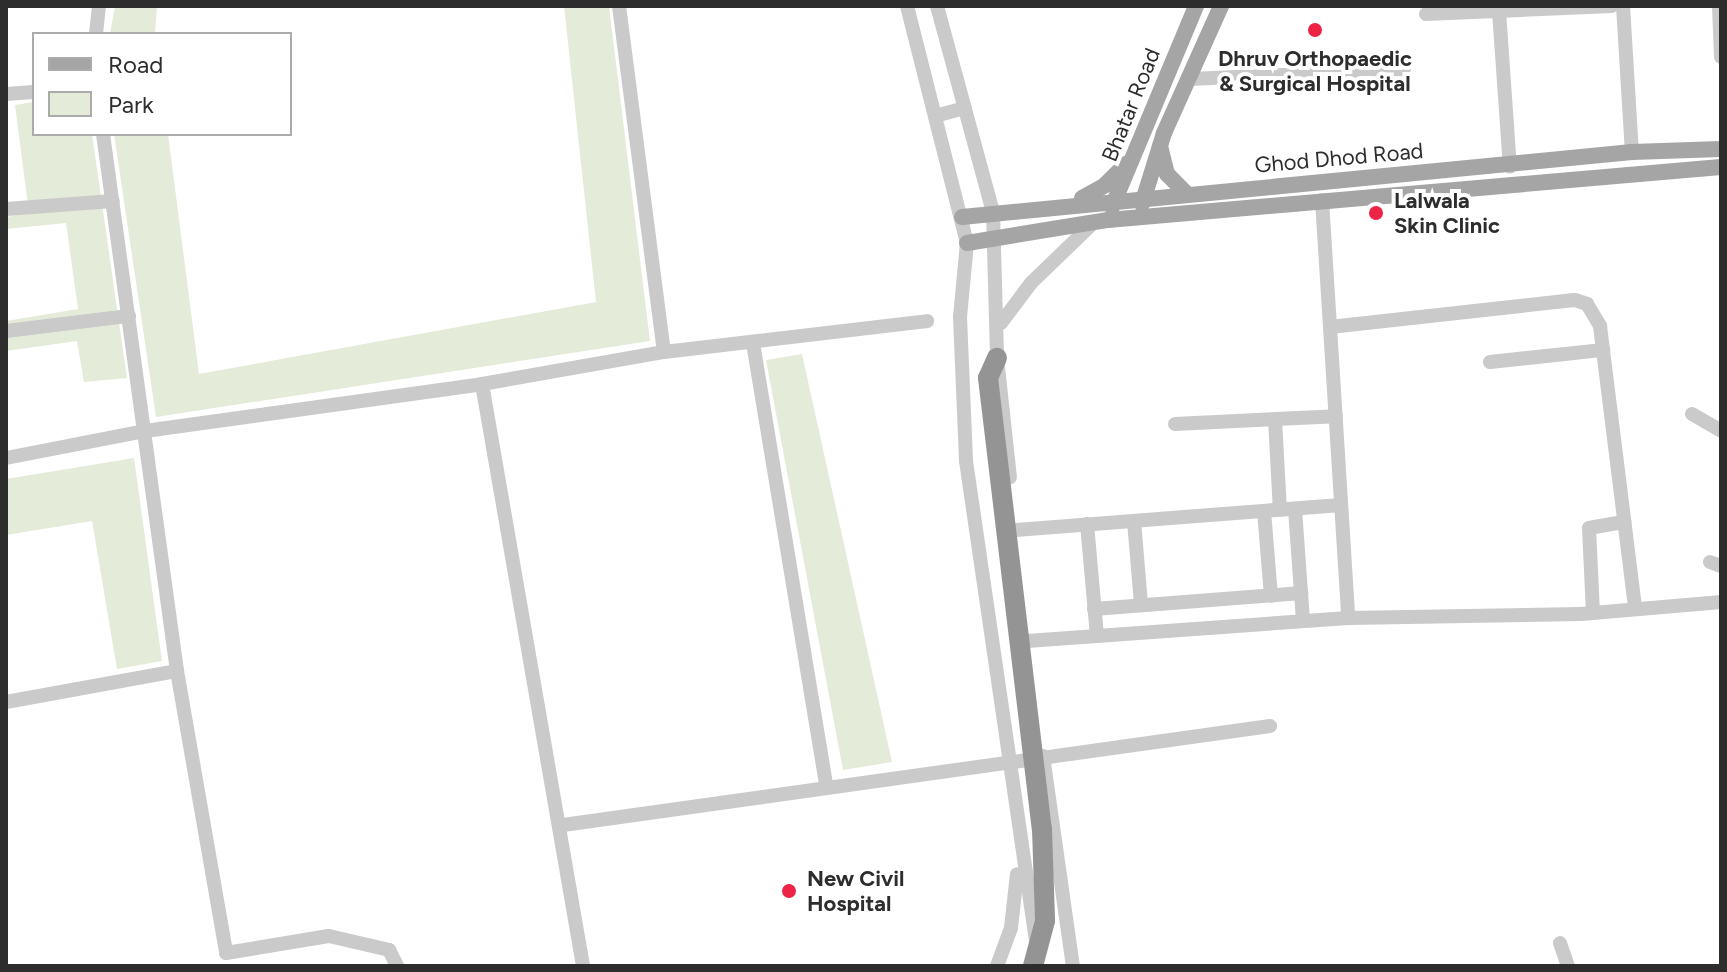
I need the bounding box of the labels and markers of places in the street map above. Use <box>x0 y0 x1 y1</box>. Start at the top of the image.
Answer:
marker: Dhruv Orthopaedic & Surgical Hospital <box>1304 19 1326 41</box>
place label: Dhruv Orthopaedic & Surgical Hospital <box>1218 45 1412 96</box>
place label: Lalwala Skin Clinic <box>1394 187 1500 238</box>
marker: Lalwala Skin Clinic <box>1365 202 1387 224</box>
place label: New Civil Hospital <box>807 865 904 916</box>
marker: New Civil Hospital <box>778 880 800 902</box>

